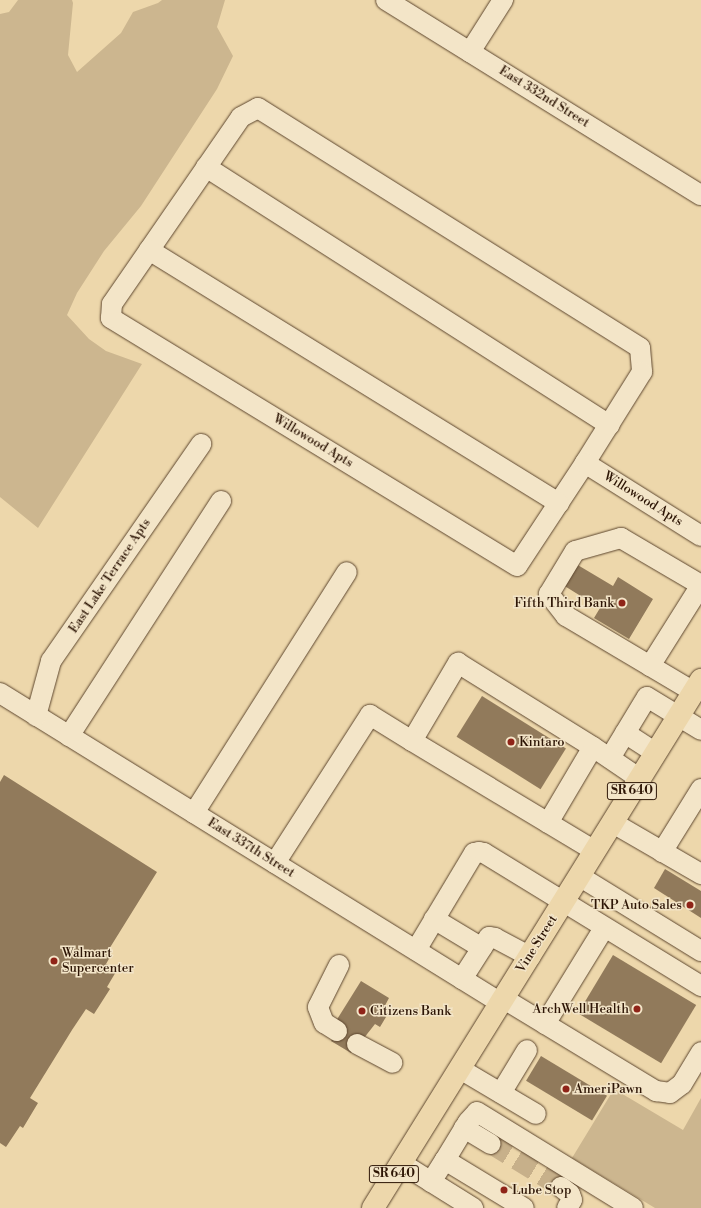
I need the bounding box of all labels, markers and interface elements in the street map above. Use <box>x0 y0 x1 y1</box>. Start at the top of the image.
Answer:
street label: East 332nd Street <box>496 63 592 131</box>
street label: Willowood Apts <box>270 411 356 471</box>
street label: Willowood Apts <box>600 468 686 530</box>
street label: East Lake Terrace Apts <box>66 516 154 636</box>
place label: Fifth Third Bank <box>514 595 614 611</box>
marker: Fifth Third Bank <box>617 598 627 608</box>
place label: Kintaro <box>519 734 565 750</box>
marker: Kintaro <box>506 737 516 747</box>
road number: SR 640 <box>606 781 658 801</box>
street label: East 337th Street <box>205 815 297 881</box>
place label: TKP Auto Sales <box>591 897 682 913</box>
marker: TKP Auto Sales <box>685 900 695 910</box>
street label: Vine Street <box>513 912 561 976</box>
place label: Walmart Supercenter <box>62 946 134 977</box>
marker: Walmart Supercenter <box>49 956 59 966</box>
place label: ArchWell Health <box>533 1001 629 1017</box>
place label: Citizens Bank <box>370 1003 451 1019</box>
marker: ArchWell Health <box>632 1004 642 1014</box>
marker: Citizens Bank <box>357 1006 367 1016</box>
place label: AmeriPawn <box>574 1081 642 1097</box>
marker: AmeriPawn <box>561 1084 571 1094</box>
road number: SR 640 <box>368 1164 420 1184</box>
place label: Lube Stop <box>512 1182 571 1198</box>
marker: Lube Stop <box>499 1185 509 1195</box>

